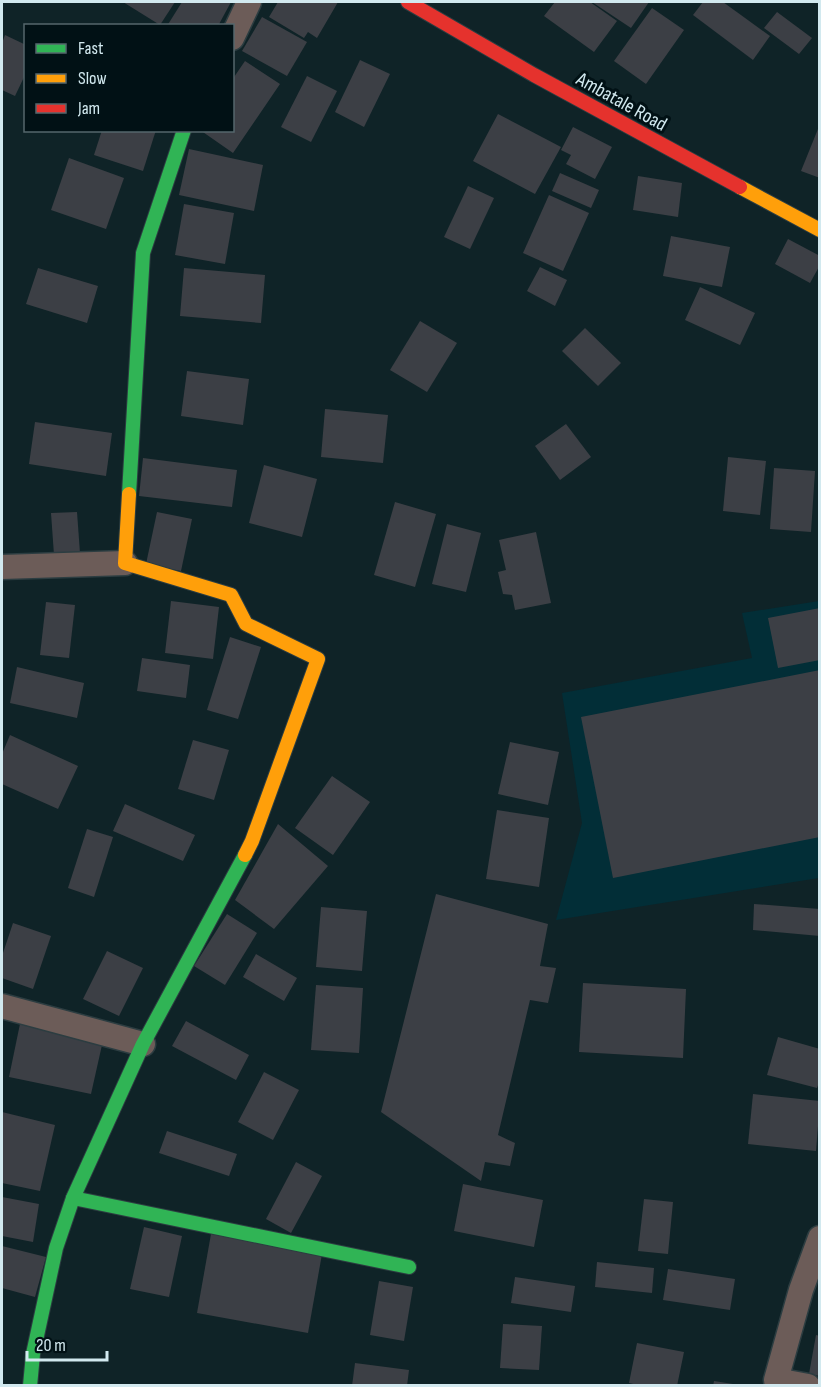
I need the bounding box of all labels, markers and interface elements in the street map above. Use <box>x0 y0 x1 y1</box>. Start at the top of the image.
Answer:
legend <box>24 24 234 132</box>
text: Fast <box>78 38 104 59</box>
street label: Ambatale Road <box>571 67 671 137</box>
text: Slow <box>78 68 107 89</box>
text: Jam <box>77 98 100 119</box>
scale bar <box>27 1324 106 1362</box>
text: 20 m <box>36 1335 66 1356</box>

